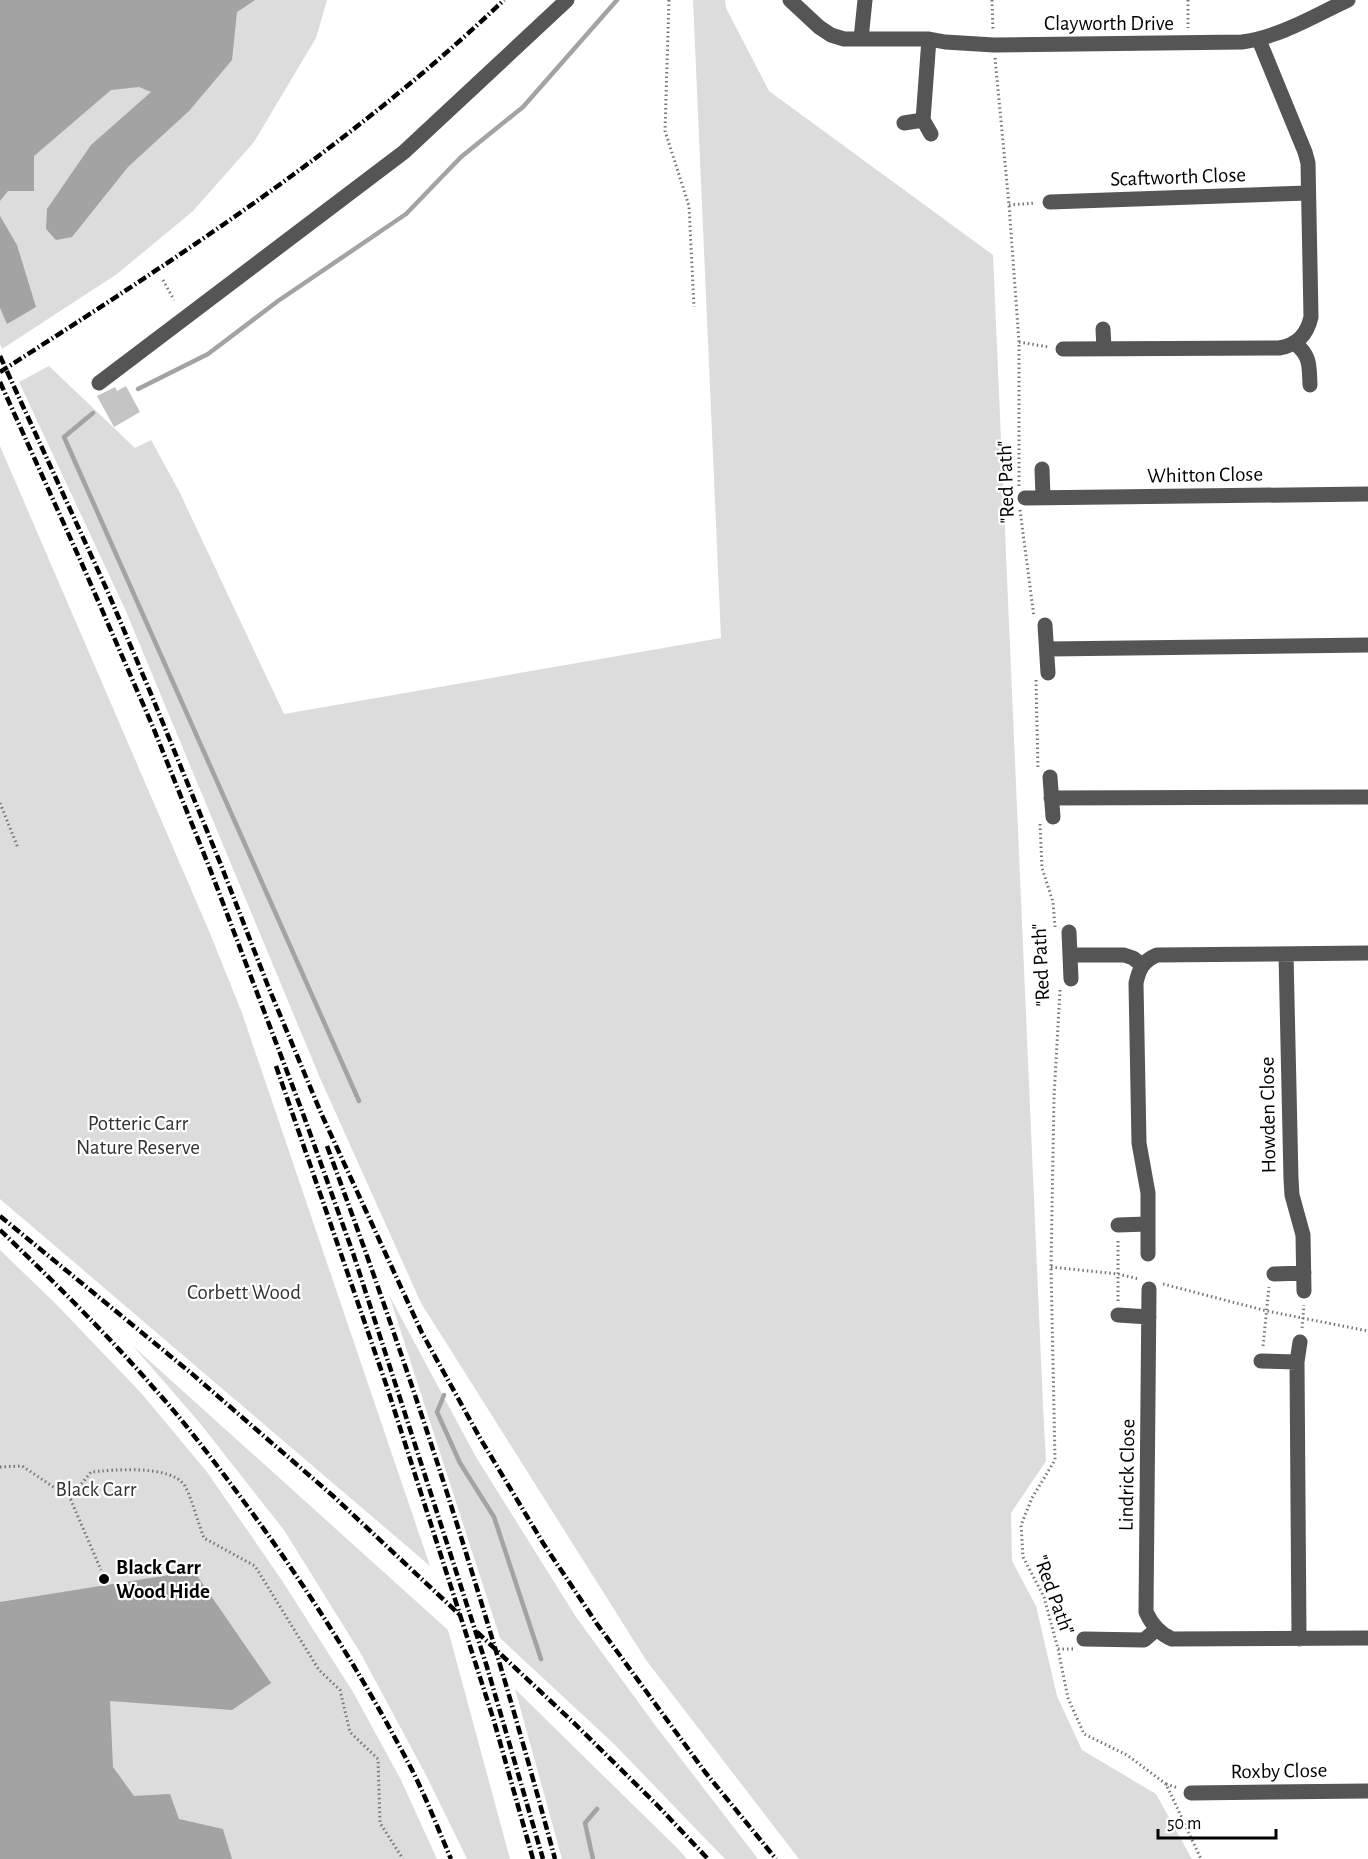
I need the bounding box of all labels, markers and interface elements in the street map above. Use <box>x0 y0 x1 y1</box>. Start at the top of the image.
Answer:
street label: Clayworth Drive <box>1044 13 1174 34</box>
street label: Scaftworth Close <box>1110 164 1246 190</box>
street label: "Red Path" <box>994 440 1018 524</box>
street label: Whitton Close <box>1147 463 1263 487</box>
street label: "Red Path" <box>1028 923 1054 1007</box>
street label: Howden Close <box>1256 1057 1280 1173</box>
park label: Potteric Carr Nature Reserve <box>76 1113 200 1158</box>
park label: Corbett Wood <box>187 1282 301 1303</box>
street label: Lindrick Close <box>1116 1419 1138 1531</box>
park label: Black Carr <box>55 1479 137 1500</box>
street label: "Red Path" <box>1030 1552 1078 1638</box>
place label: Black Carr Wood Hide <box>116 1557 210 1602</box>
marker: Black Carr Wood Hide <box>97 1572 111 1586</box>
street label: Roxby Close <box>1230 1760 1328 1782</box>
scale bar <box>1158 1802 1276 1840</box>
text: 50 m <box>1167 1815 1201 1833</box>

